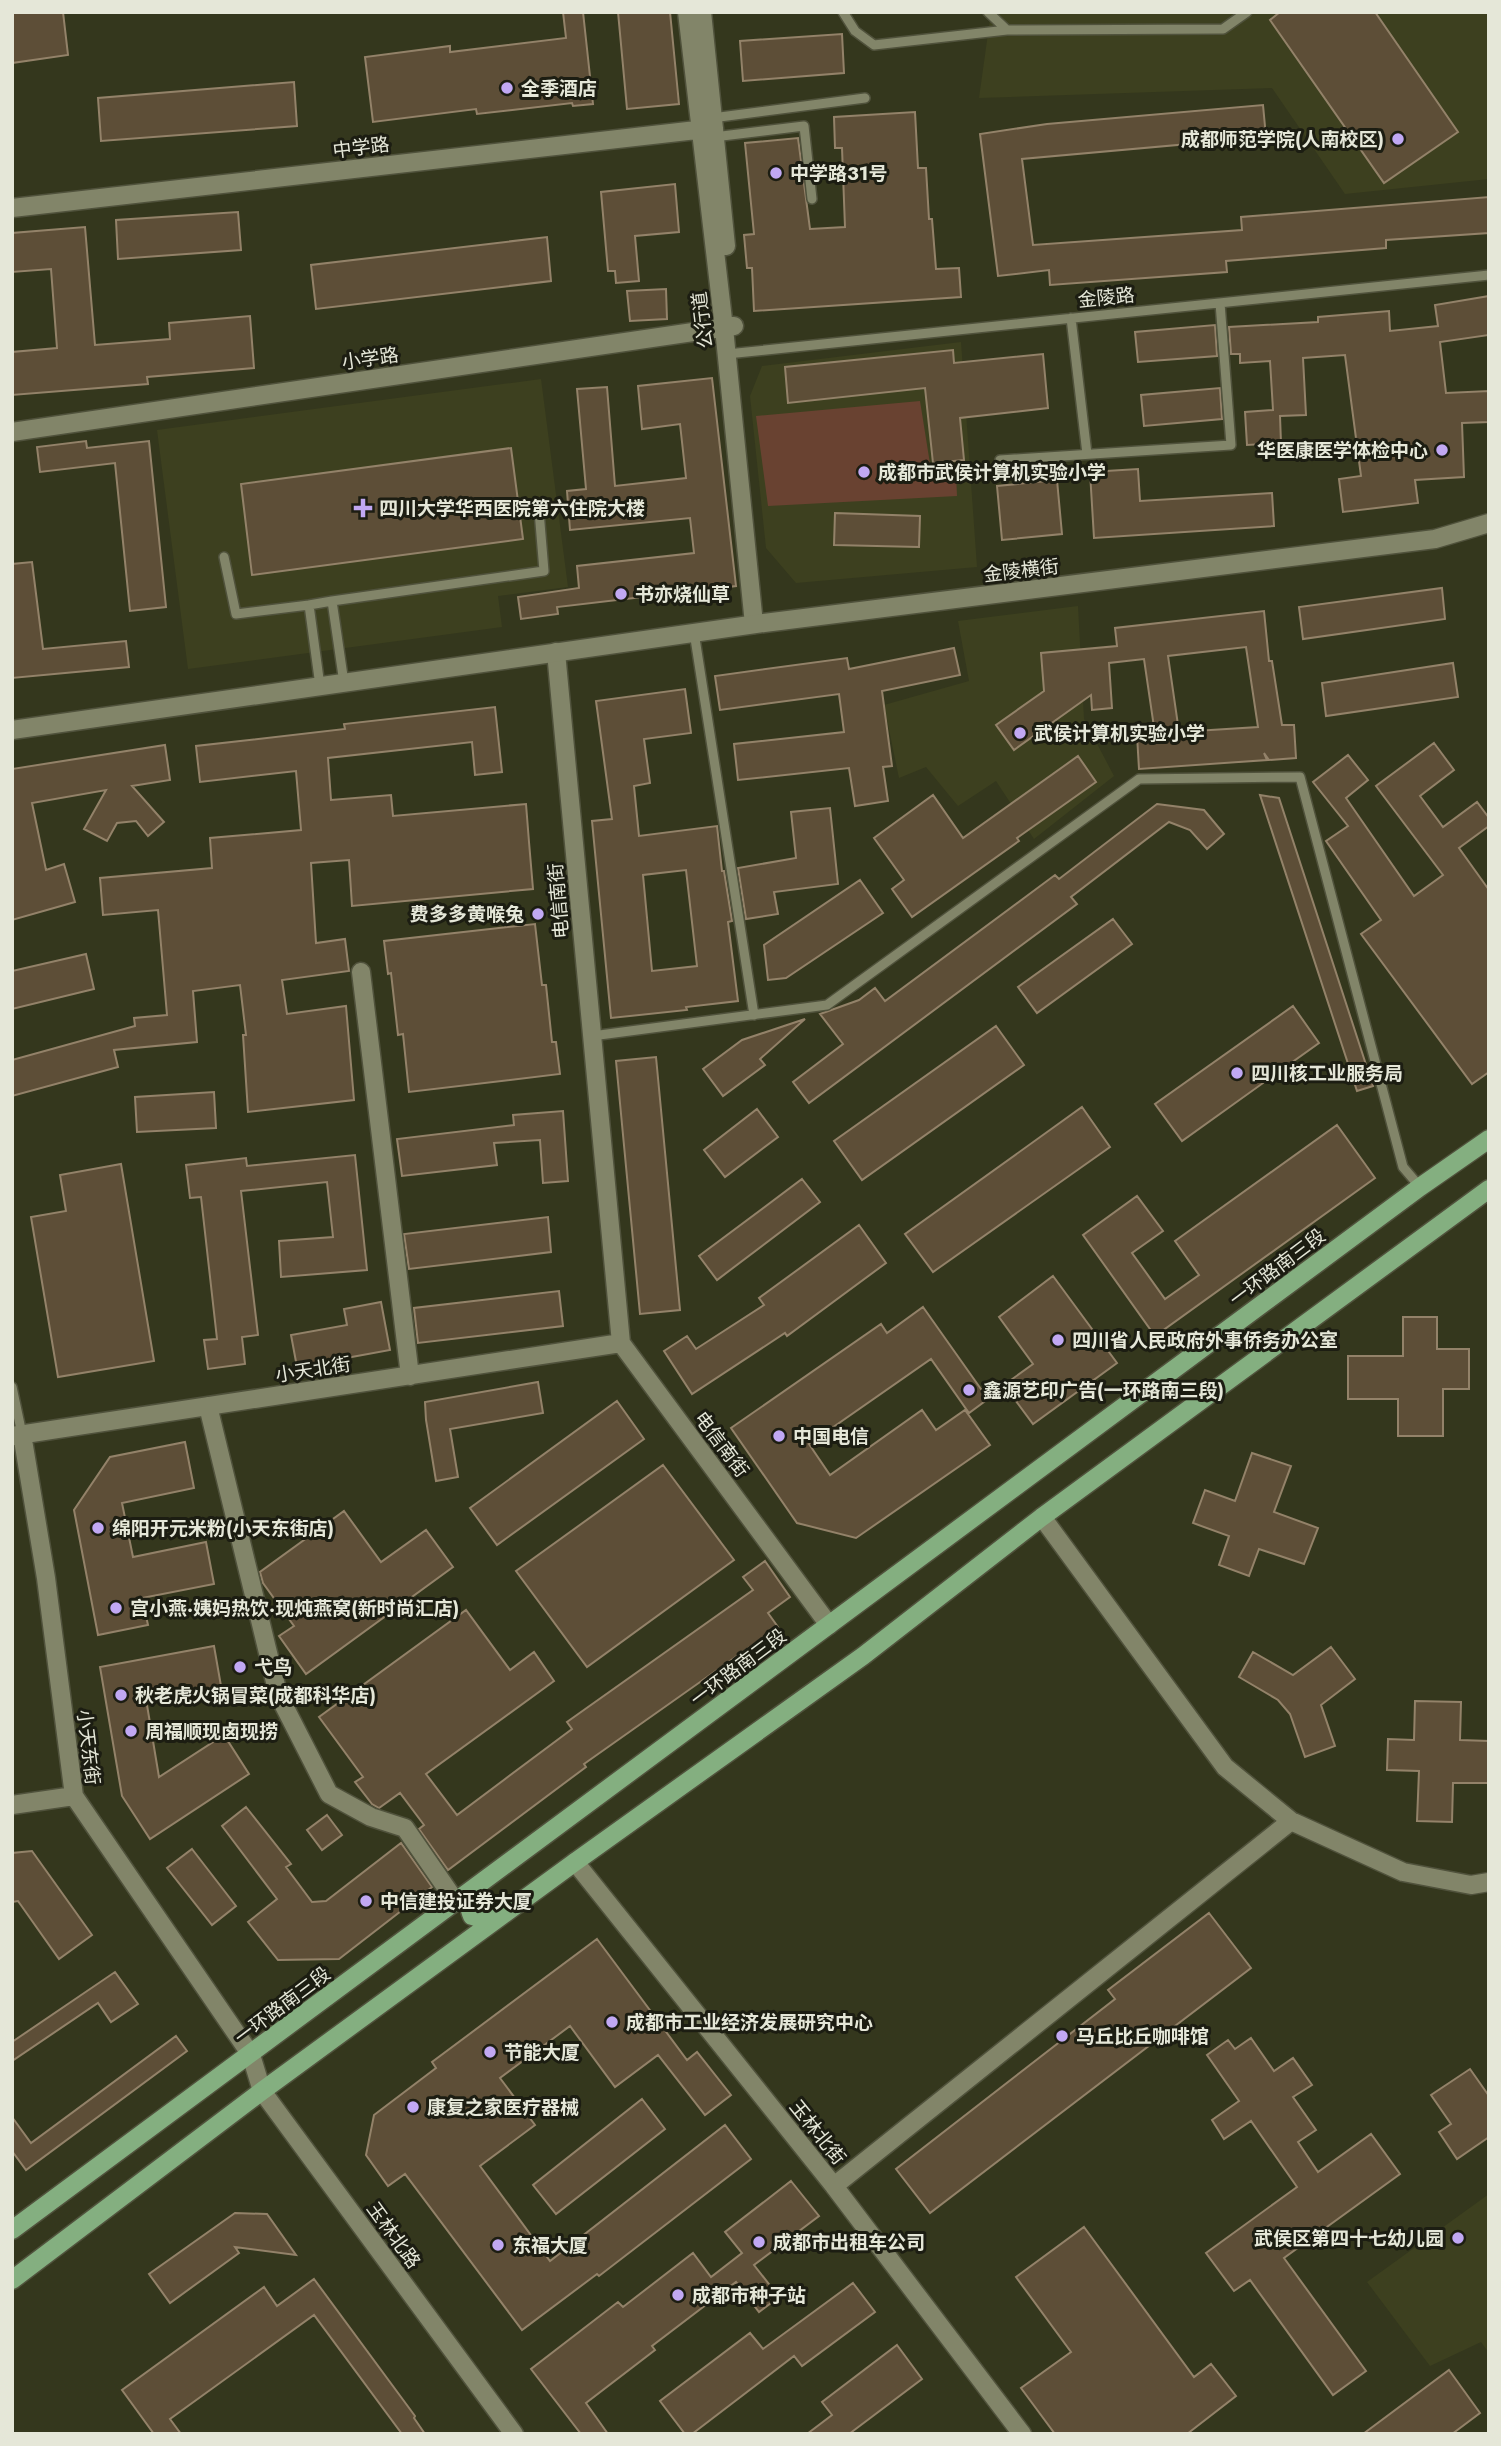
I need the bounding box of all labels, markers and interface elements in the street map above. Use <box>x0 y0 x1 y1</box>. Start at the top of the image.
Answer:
place label: 全季酒店 <box>521 75 597 102</box>
marker: 全季酒店 <box>499 80 515 96</box>
place label: 成都师范学院(人南校区) <box>1181 126 1384 153</box>
street label: 中学路 <box>331 131 391 164</box>
marker: 成都师范学院(人南校区) <box>1390 131 1406 147</box>
place label: 中学路31号 <box>790 160 887 187</box>
marker: 中学路31号 <box>768 165 784 181</box>
street label: 金陵路 <box>1076 281 1136 314</box>
street label: 公行道 <box>686 290 719 350</box>
street label: 小学路 <box>340 341 400 376</box>
place label: 华医康医学体检中心 <box>1257 437 1428 464</box>
marker: 华医康医学体检中心 <box>1434 442 1450 458</box>
place label: 成都市武侯计算机实验小学 <box>878 459 1106 486</box>
marker: 成都市武侯计算机实验小学 <box>856 464 872 480</box>
place label: 四川大学华西医院第六住院大楼 <box>379 495 645 522</box>
marker: 四川大学华西医院第六住院大楼 <box>353 498 373 518</box>
street label: 金陵横街 <box>982 552 1060 589</box>
place label: 书亦烧仙草 <box>635 581 730 608</box>
marker: 书亦烧仙草 <box>613 586 629 602</box>
place label: 武侯计算机实验小学 <box>1034 720 1205 747</box>
marker: 武侯计算机实验小学 <box>1012 725 1028 741</box>
street label: 电信南街 <box>542 862 575 940</box>
place label: 费多多黄喉兔 <box>410 901 524 928</box>
marker: 费多多黄喉兔 <box>530 906 546 922</box>
place label: 四川核工业服务局 <box>1251 1060 1403 1087</box>
marker: 四川核工业服务局 <box>1229 1065 1245 1081</box>
street label: 一环路南三段 <box>1224 1222 1331 1312</box>
place label: 四川省人民政府外事侨务办公室 <box>1072 1327 1338 1354</box>
marker: 四川省人民政府外事侨务办公室 <box>1050 1332 1066 1348</box>
street label: 小天北街 <box>273 1350 353 1389</box>
place label: 鑫源艺印广告(一环路南三段) <box>983 1377 1224 1404</box>
marker: 鑫源艺印广告(一环路南三段) <box>961 1382 977 1398</box>
street label: 电信南街 <box>688 1406 755 1483</box>
place label: 中国电信 <box>793 1423 869 1450</box>
marker: 中国电信 <box>771 1428 787 1444</box>
place label: 绵阳开元米粉(小天东街店) <box>112 1515 334 1542</box>
marker: 绵阳开元米粉(小天东街店) <box>90 1520 106 1536</box>
place label: 宫小燕·姨妈热饮·现炖燕窝(新时尚汇店) <box>130 1595 459 1622</box>
marker: 宫小燕·姨妈热饮·现炖燕窝(新时尚汇店) <box>108 1600 124 1616</box>
street label: 一环路南三段 <box>685 1622 792 1712</box>
place label: 弋鸟 <box>254 1654 292 1681</box>
marker: 弋鸟 <box>232 1659 248 1675</box>
place label: 秋老虎火锅冒菜(成都科华店) <box>135 1682 376 1709</box>
marker: 秋老虎火锅冒菜(成都科华店) <box>113 1687 129 1703</box>
street label: 小天东街 <box>70 1708 107 1786</box>
place label: 周福顺现卤现捞 <box>145 1718 278 1745</box>
marker: 周福顺现卤现捞 <box>123 1723 139 1739</box>
place label: 中信建投证券大厦 <box>380 1888 532 1915</box>
marker: 中信建投证券大厦 <box>358 1893 374 1909</box>
street label: 一环路南三段 <box>229 1960 336 2050</box>
place label: 成都市工业经济发展研究中心 <box>626 2009 873 2036</box>
marker: 成都市工业经济发展研究中心 <box>604 2014 620 2030</box>
place label: 马丘比丘咖啡馆 <box>1076 2023 1209 2050</box>
marker: 马丘比丘咖啡馆 <box>1054 2028 1070 2044</box>
place label: 节能大厦 <box>504 2039 580 2066</box>
marker: 节能大厦 <box>482 2044 498 2060</box>
place label: 康复之家医疗器械 <box>427 2094 579 2121</box>
street label: 玉林北街 <box>783 2094 852 2170</box>
marker: 康复之家医疗器械 <box>405 2099 421 2115</box>
street label: 玉林北路 <box>360 2197 427 2274</box>
place label: 武侯区第四十七幼儿园 <box>1254 2225 1444 2252</box>
place label: 成都市出租车公司 <box>773 2229 925 2256</box>
marker: 武侯区第四十七幼儿园 <box>1450 2230 1466 2246</box>
place label: 东福大厦 <box>512 2232 588 2259</box>
marker: 成都市出租车公司 <box>751 2234 767 2250</box>
marker: 东福大厦 <box>490 2237 506 2253</box>
place label: 成都市种子站 <box>692 2282 806 2309</box>
marker: 成都市种子站 <box>670 2287 686 2303</box>

